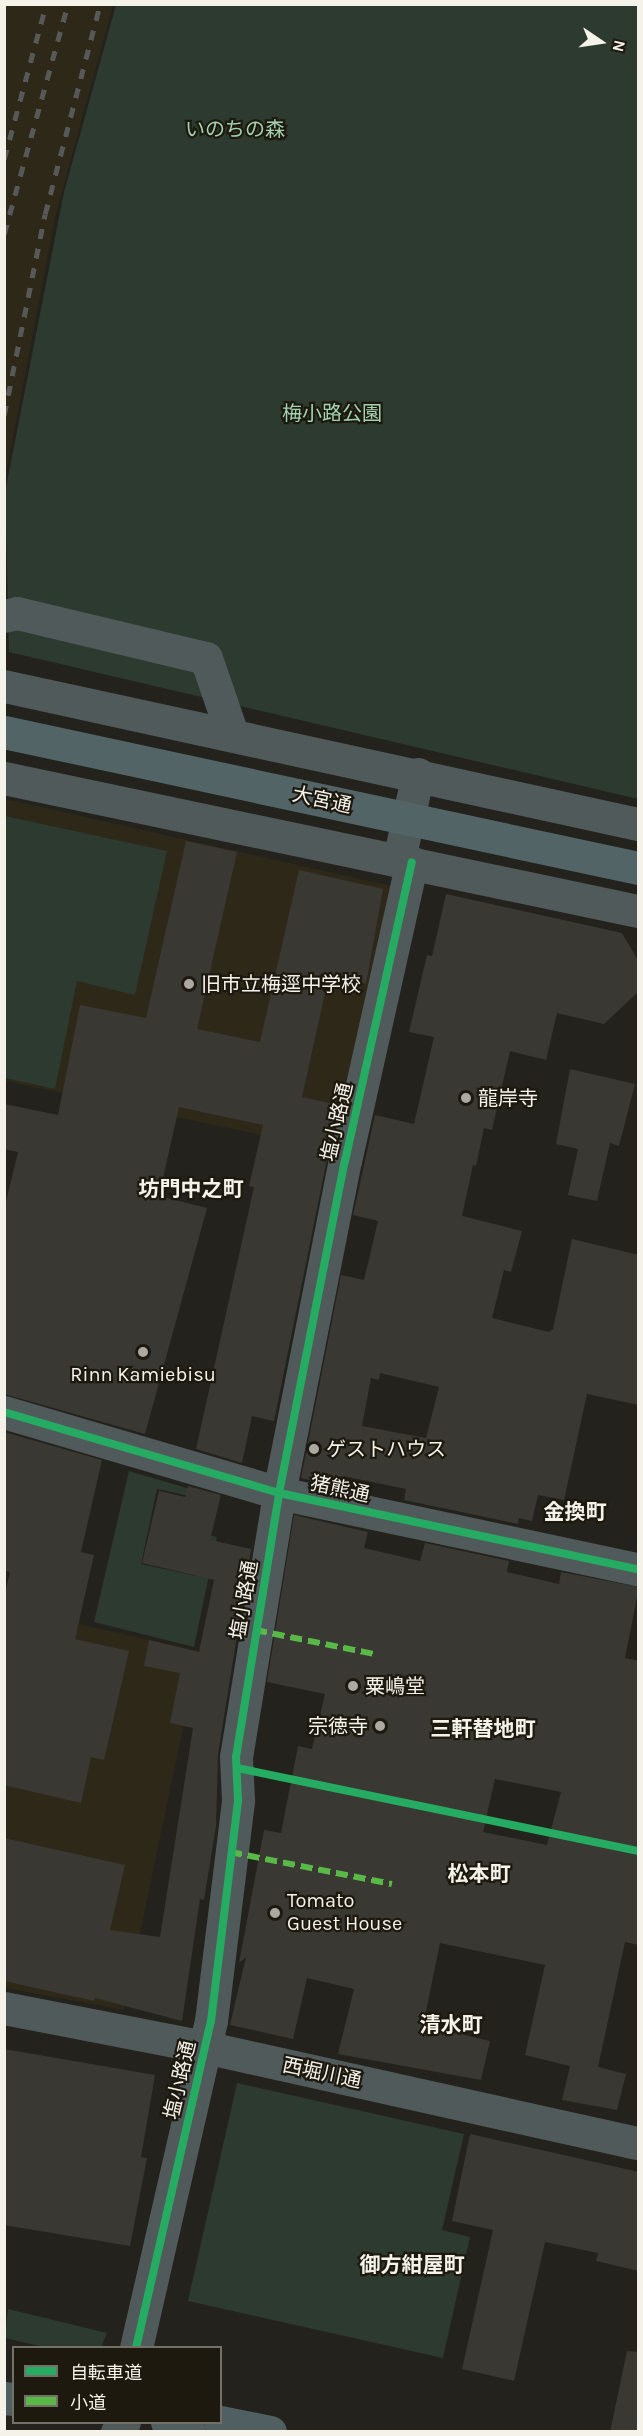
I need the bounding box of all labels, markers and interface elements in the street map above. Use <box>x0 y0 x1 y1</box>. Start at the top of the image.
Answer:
north arrow <box>571 12 631 72</box>
text: N <box>608 38 630 54</box>
park label: いのちの森 <box>185 117 285 141</box>
park label: 梅小路公園 <box>282 401 382 425</box>
street label: 大宮通 <box>290 782 354 818</box>
place label: 旧市立梅逕中学校 <box>201 972 361 996</box>
marker: 旧市立梅逕中学校 <box>182 977 196 991</box>
street label: 塩小路通 <box>316 1080 358 1164</box>
place label: 龍岸寺 <box>478 1086 538 1110</box>
marker: 龍岸寺 <box>459 1091 473 1105</box>
district label: 坊門中之町 <box>139 1176 243 1202</box>
marker: Rinn Kamiebisu <box>136 1345 150 1359</box>
place label: Rinn Kamiebisu <box>70 1362 216 1386</box>
place label: ゲストハウス <box>326 1437 446 1461</box>
marker: ゲストハウス <box>307 1442 321 1456</box>
street label: 猪熊通 <box>308 1471 372 1507</box>
district label: 金換町 <box>544 1499 606 1525</box>
street label: 塩小路通 <box>225 1559 263 1641</box>
place label: 粟嶋堂 <box>365 1674 425 1698</box>
marker: 粟嶋堂 <box>346 1679 360 1693</box>
place label: 宗徳寺 <box>308 1714 368 1738</box>
district label: 三軒替地町 <box>431 1716 535 1742</box>
marker: 宗徳寺 <box>373 1719 387 1733</box>
district label: 松本町 <box>448 1861 510 1887</box>
place label: Tomato Guest House <box>287 1889 402 1936</box>
marker: Tomato Guest House <box>268 1906 282 1920</box>
district label: 清水町 <box>420 2012 482 2038</box>
street label: 塩小路通 <box>159 2038 201 2122</box>
street label: 西堀川通 <box>280 2053 364 2093</box>
district label: 御方紺屋町 <box>360 2252 464 2278</box>
legend <box>12 2346 222 2424</box>
text: 自転車道 <box>70 2362 142 2384</box>
text: 小道 <box>70 2392 106 2414</box>

